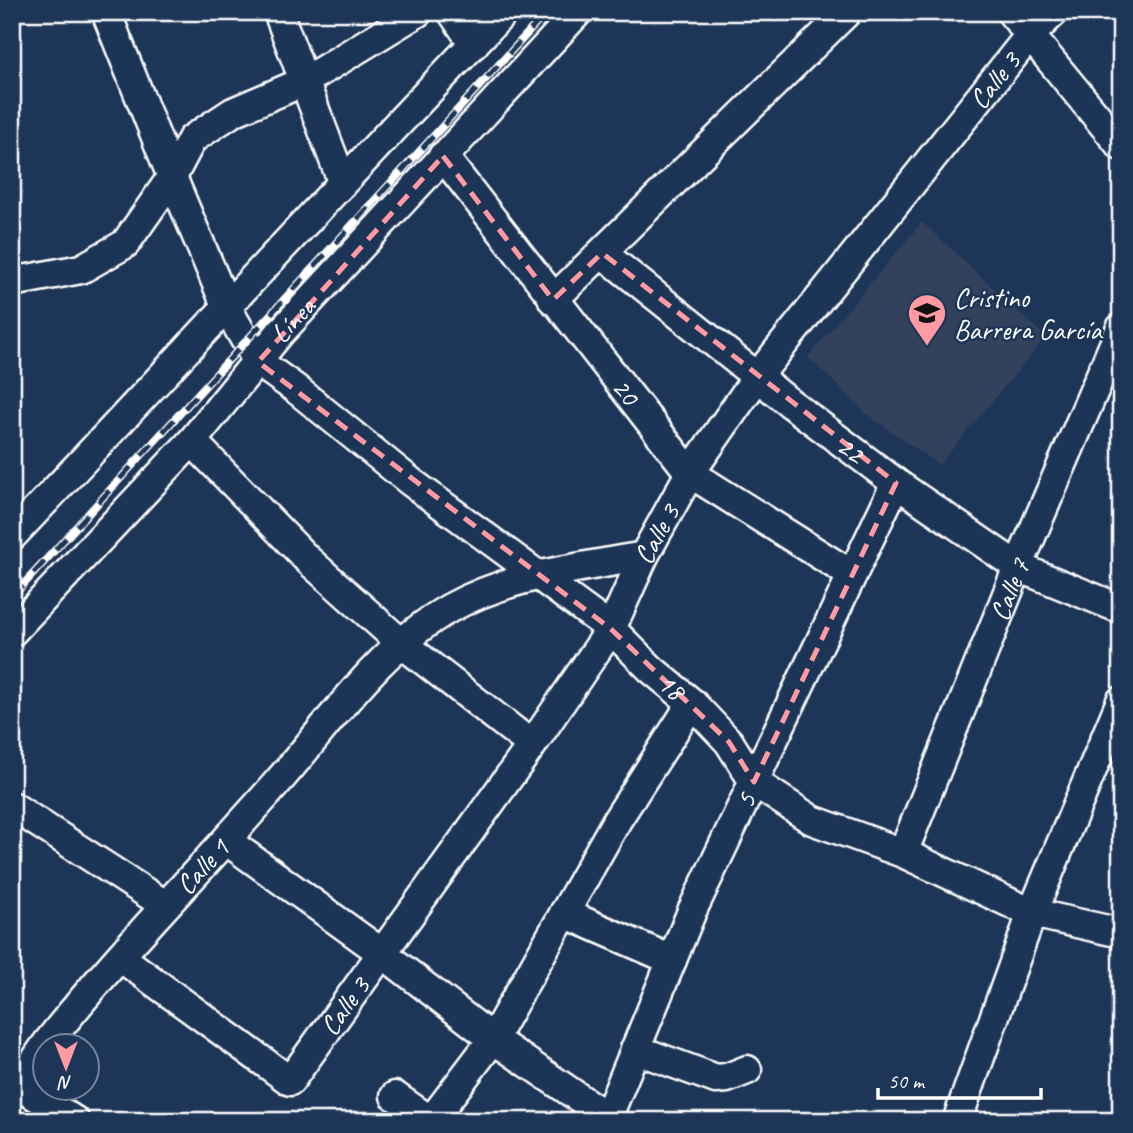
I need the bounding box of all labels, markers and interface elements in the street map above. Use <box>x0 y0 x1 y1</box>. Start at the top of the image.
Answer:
street label: Calle 3 <box>961 43 1029 116</box>
place label: Cristino Barrera García <box>954 280 1103 347</box>
street label: Línea <box>263 288 324 350</box>
school or university icon: Cristino Barrera García <box>906 292 948 347</box>
street label: 20 <box>604 371 649 414</box>
street label: 22 <box>830 428 873 472</box>
street label: Calle 3 <box>626 496 688 569</box>
street label: Calle 7 <box>981 552 1038 626</box>
street label: 18 <box>650 665 694 709</box>
street label: 5 <box>727 786 765 813</box>
street label: Calle 1 <box>168 830 238 902</box>
street label: Calle 3 <box>312 968 379 1042</box>
north arrow <box>32 1032 102 1102</box>
scale bar <box>878 1056 1040 1100</box>
text: 50 m <box>888 1068 926 1094</box>
text: N <box>57 1071 72 1095</box>

